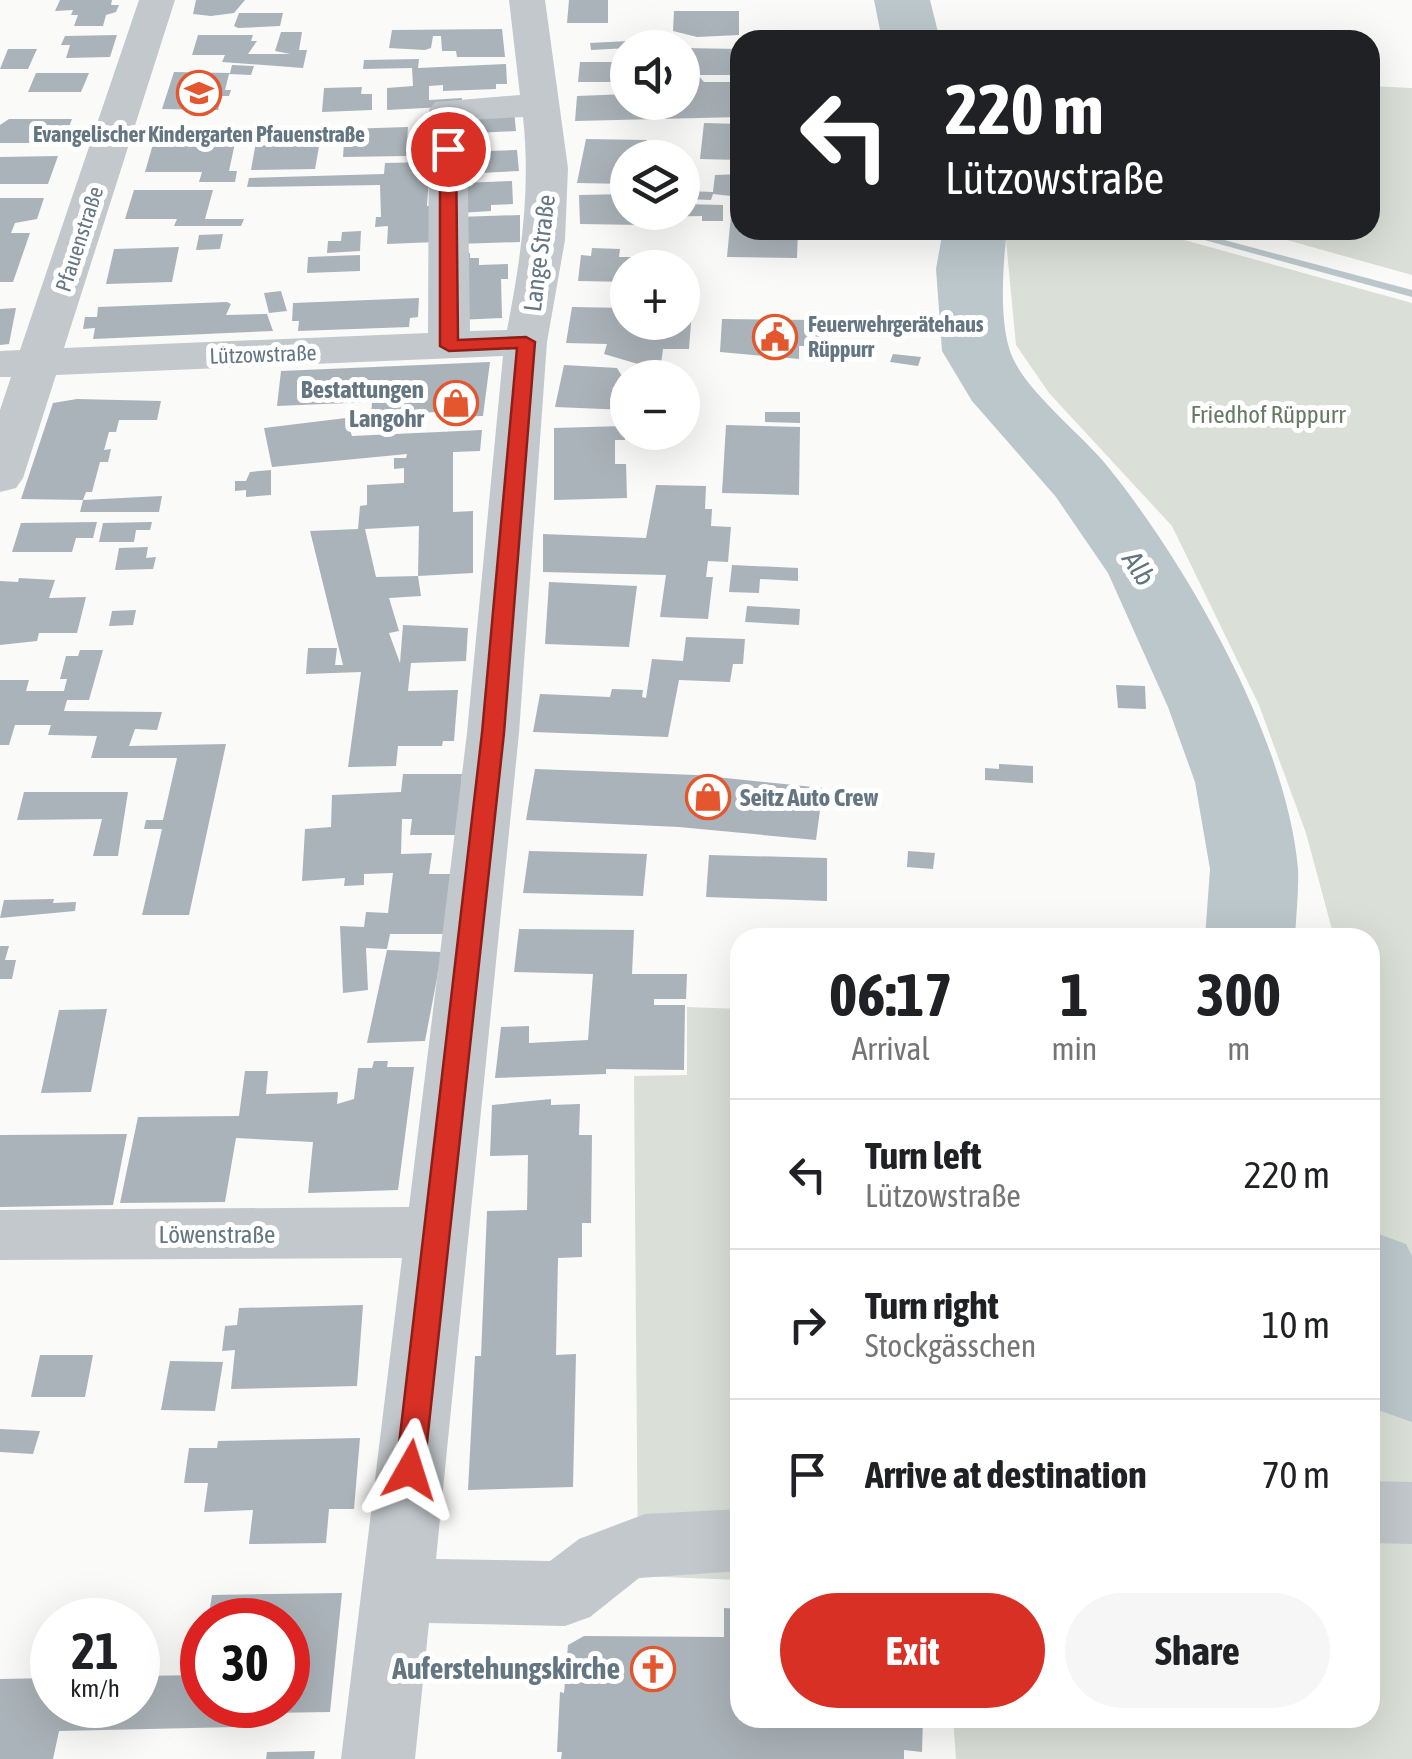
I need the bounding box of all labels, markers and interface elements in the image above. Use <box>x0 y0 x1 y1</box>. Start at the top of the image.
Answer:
map controls <box>610 30 700 450</box>
button: sound <box>610 30 700 120</box>
text: 220 m <box>945 69 1104 149</box>
school or university icon: Evangelischer Kindergarten Pfauenstraße <box>176 70 222 116</box>
icon: left <box>780 70 910 200</box>
pin <box>406 107 491 192</box>
place label: Evangelischer Kindergarten Pfauenstraße <box>33 121 365 147</box>
icon: arrive <box>421 122 476 177</box>
button: layers <box>610 140 700 230</box>
text: Lützowstraße <box>945 152 1164 204</box>
street label: Pfauenstraße <box>50 183 108 295</box>
street label: Lange Straße <box>518 193 560 313</box>
button: + <box>610 250 700 340</box>
place label: Feuerwehrgerätehaus Rüppurr <box>808 311 984 362</box>
public building icon: Feuerwehrgerätehaus Rüppurr <box>752 314 798 360</box>
street label: Lützowstraße <box>209 339 317 369</box>
button: − <box>610 360 700 450</box>
place label: Bestattungen Langohr <box>301 375 425 432</box>
shop icon: Bestattungen Langohr <box>433 380 479 426</box>
park label: Friedhof Rüppurr <box>1190 400 1346 428</box>
water label: Alb <box>1116 544 1162 591</box>
shop icon: Seitz Auto Crew <box>685 774 731 820</box>
place label: Seitz Auto Crew <box>740 783 878 811</box>
text: 06:17 <box>829 960 952 1029</box>
text: 1 <box>1060 960 1089 1029</box>
text: 300 <box>1196 960 1281 1029</box>
text: Arrival <box>852 1030 930 1067</box>
text: min <box>1051 1030 1097 1067</box>
text: m <box>1227 1030 1250 1067</box>
text: Turn left <box>865 1134 981 1177</box>
icon: left <box>780 1147 835 1202</box>
text: 220 m <box>1244 1153 1330 1196</box>
text: Lützowstraße <box>865 1177 1021 1214</box>
street label: Löwenstraße <box>159 1220 275 1248</box>
text: Turn right <box>865 1284 999 1327</box>
icon: right <box>780 1297 835 1352</box>
text: 10 m <box>1262 1303 1330 1346</box>
text: Stockgässchen <box>865 1327 1036 1364</box>
position arrow <box>358 1418 462 1522</box>
icon: arrive <box>780 1447 835 1502</box>
text: Arrive at destination <box>865 1453 1147 1496</box>
text: 70 m <box>1262 1453 1330 1496</box>
button: Exit <box>780 1593 1045 1708</box>
button: Share <box>1065 1593 1330 1708</box>
speed limit sign: 30 <box>180 1598 310 1728</box>
text: 21 <box>71 1622 118 1680</box>
church icon: Auferstehungskirche <box>630 1646 676 1692</box>
place label: Auferstehungskirche <box>391 1651 620 1685</box>
text: km/h <box>70 1674 120 1702</box>

